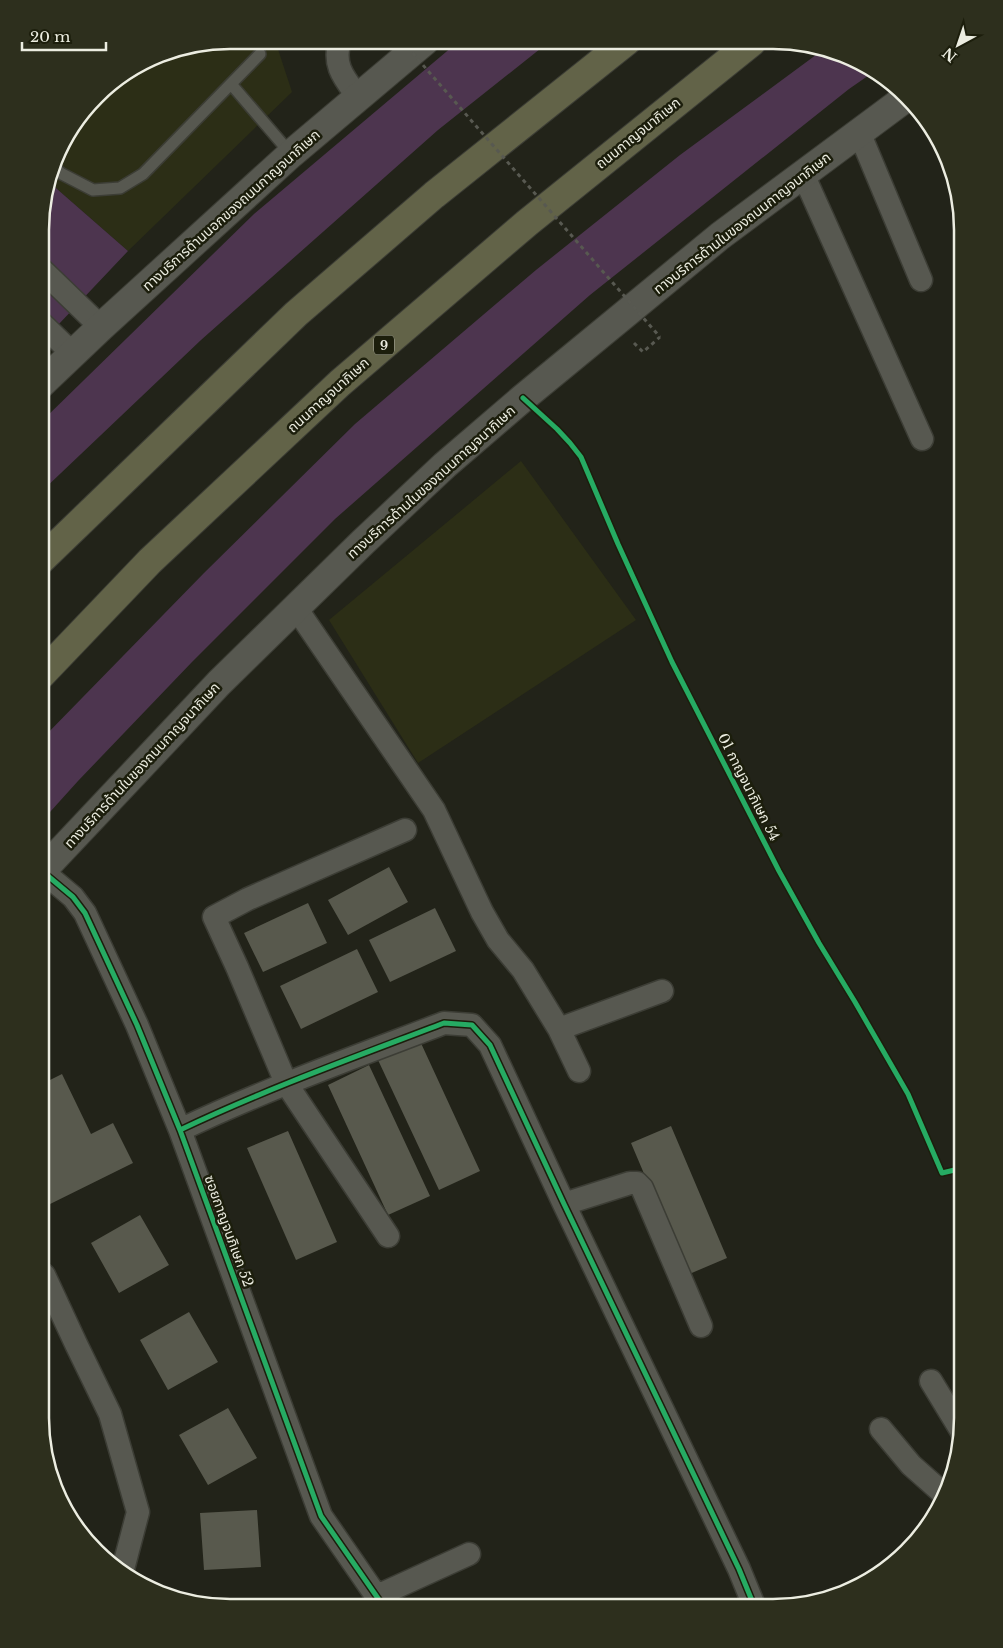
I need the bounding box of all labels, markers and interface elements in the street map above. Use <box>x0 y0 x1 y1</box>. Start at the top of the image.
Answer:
scale bar <box>22 20 106 52</box>
north arrow <box>933 20 983 70</box>
text: 20 m <box>30 27 70 46</box>
text: N <box>939 44 960 66</box>
street label: ถนนกาญจนาภิเษก <box>592 93 684 173</box>
street label: ทางบริการด้านนอกของถนนกาญจนาภิเษก <box>138 125 324 295</box>
street label: ทางบริการด้านในของถนนกาญจนาภิเษก <box>650 148 834 298</box>
road number: 9 <box>374 336 394 354</box>
street label: ถนนกาญจนาภิเษก <box>283 354 373 436</box>
street label: ทางบริการด้านในของถนนกาญจนาภิเษก <box>343 402 519 562</box>
street label: ทางบริการด้านในของถนนกาญจนาภิเษก <box>60 678 224 852</box>
street label: 01 กาญจนาภิเษก 54 <box>714 730 784 844</box>
street label: ซอยกาญจนภิเษก 52 <box>200 1173 258 1289</box>

